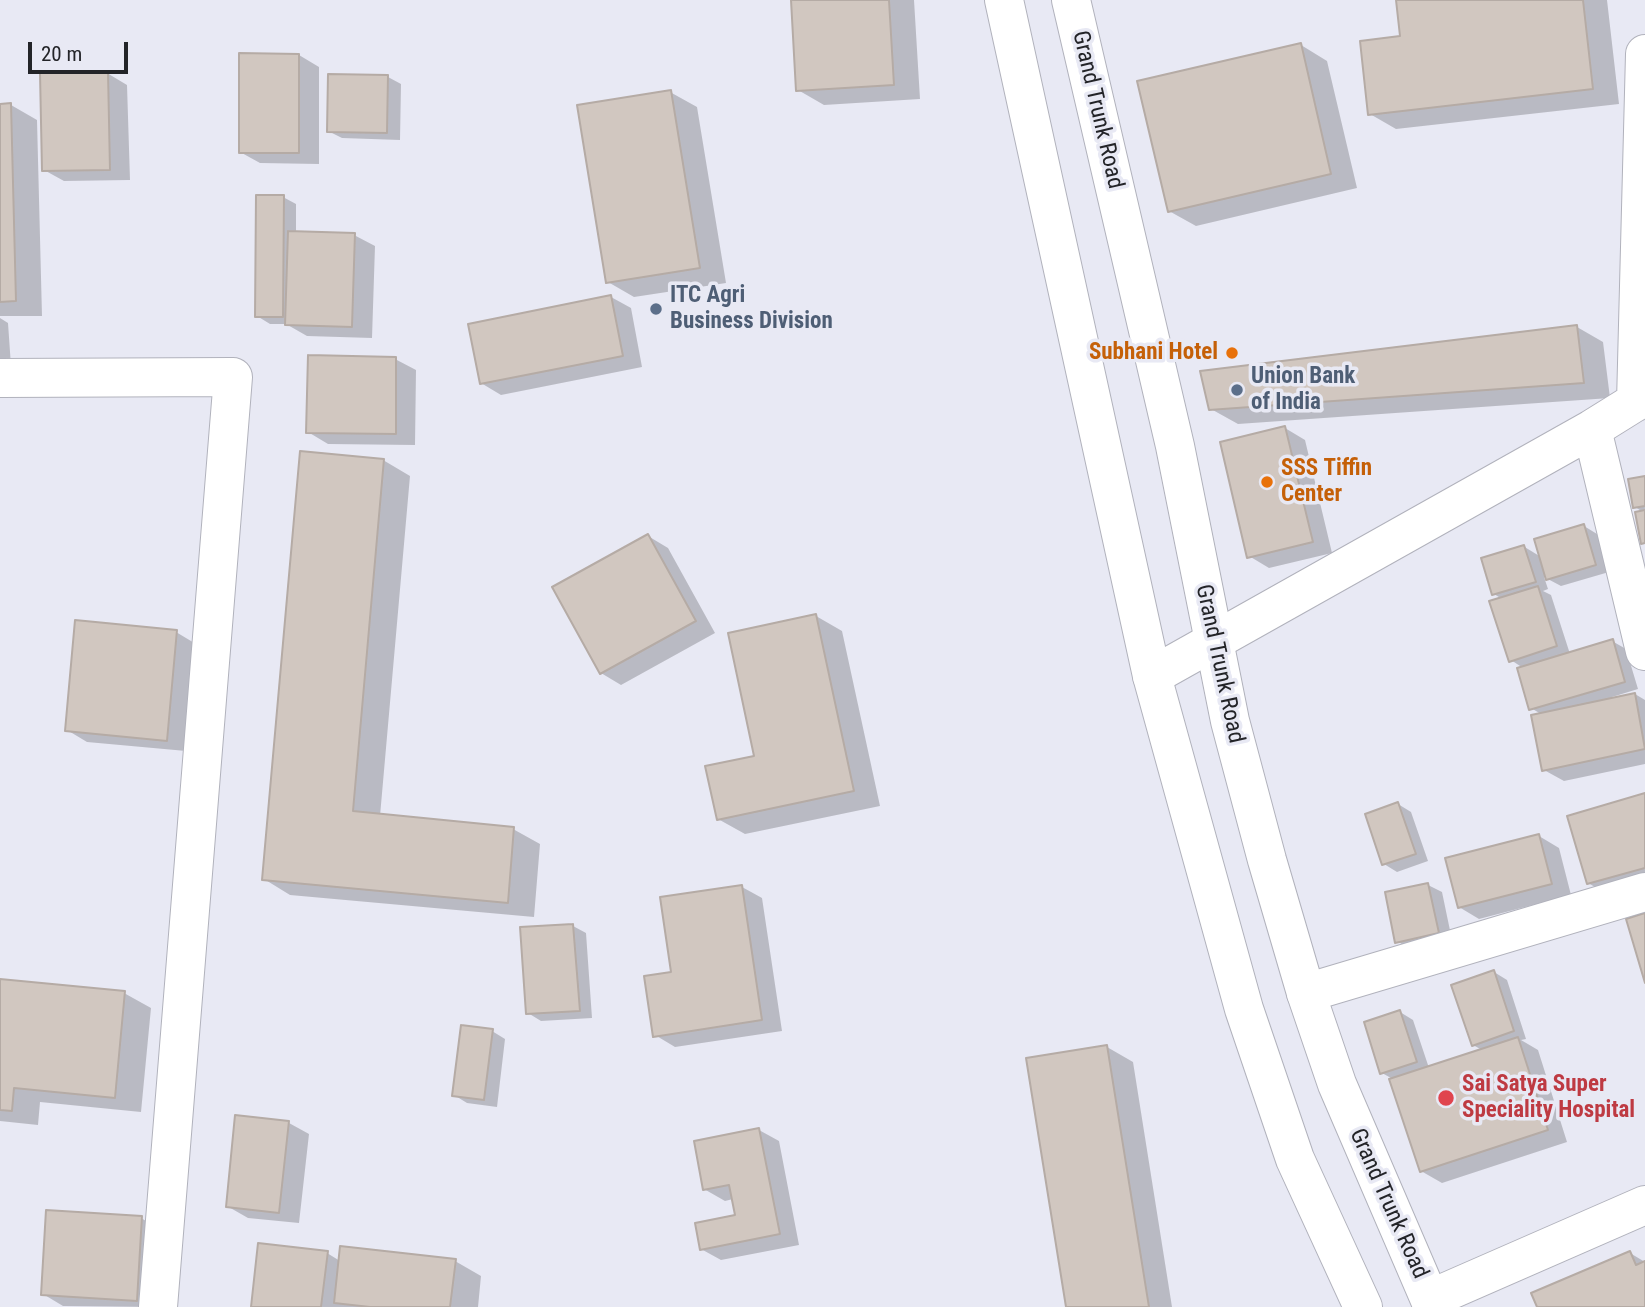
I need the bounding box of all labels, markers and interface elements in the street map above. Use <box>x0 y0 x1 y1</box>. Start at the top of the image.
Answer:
scale bar <box>32 28 131 72</box>
street label: Grand Trunk Road <box>1065 28 1129 192</box>
text: 20 m <box>41 42 82 66</box>
place label: ITC Agri Business Division <box>670 282 833 336</box>
marker: ITC Agri Business Division <box>648 301 664 317</box>
place label: Subhani Hotel <box>1089 339 1218 367</box>
marker: Subhani Hotel <box>1224 345 1240 361</box>
place label: Union Bank of India <box>1251 363 1355 417</box>
marker: Union Bank of India <box>1229 382 1245 398</box>
place label: SSS Tiffin Center <box>1281 455 1372 509</box>
marker: SSS Tiffin Center <box>1259 474 1275 490</box>
street label: Grand Trunk Road <box>1189 582 1249 746</box>
place label: Sai Satya Super Speciality Hospital <box>1462 1071 1635 1125</box>
marker: Sai Satya Super Speciality Hospital <box>1436 1088 1456 1108</box>
street label: Grand Trunk Road <box>1343 1125 1433 1283</box>

